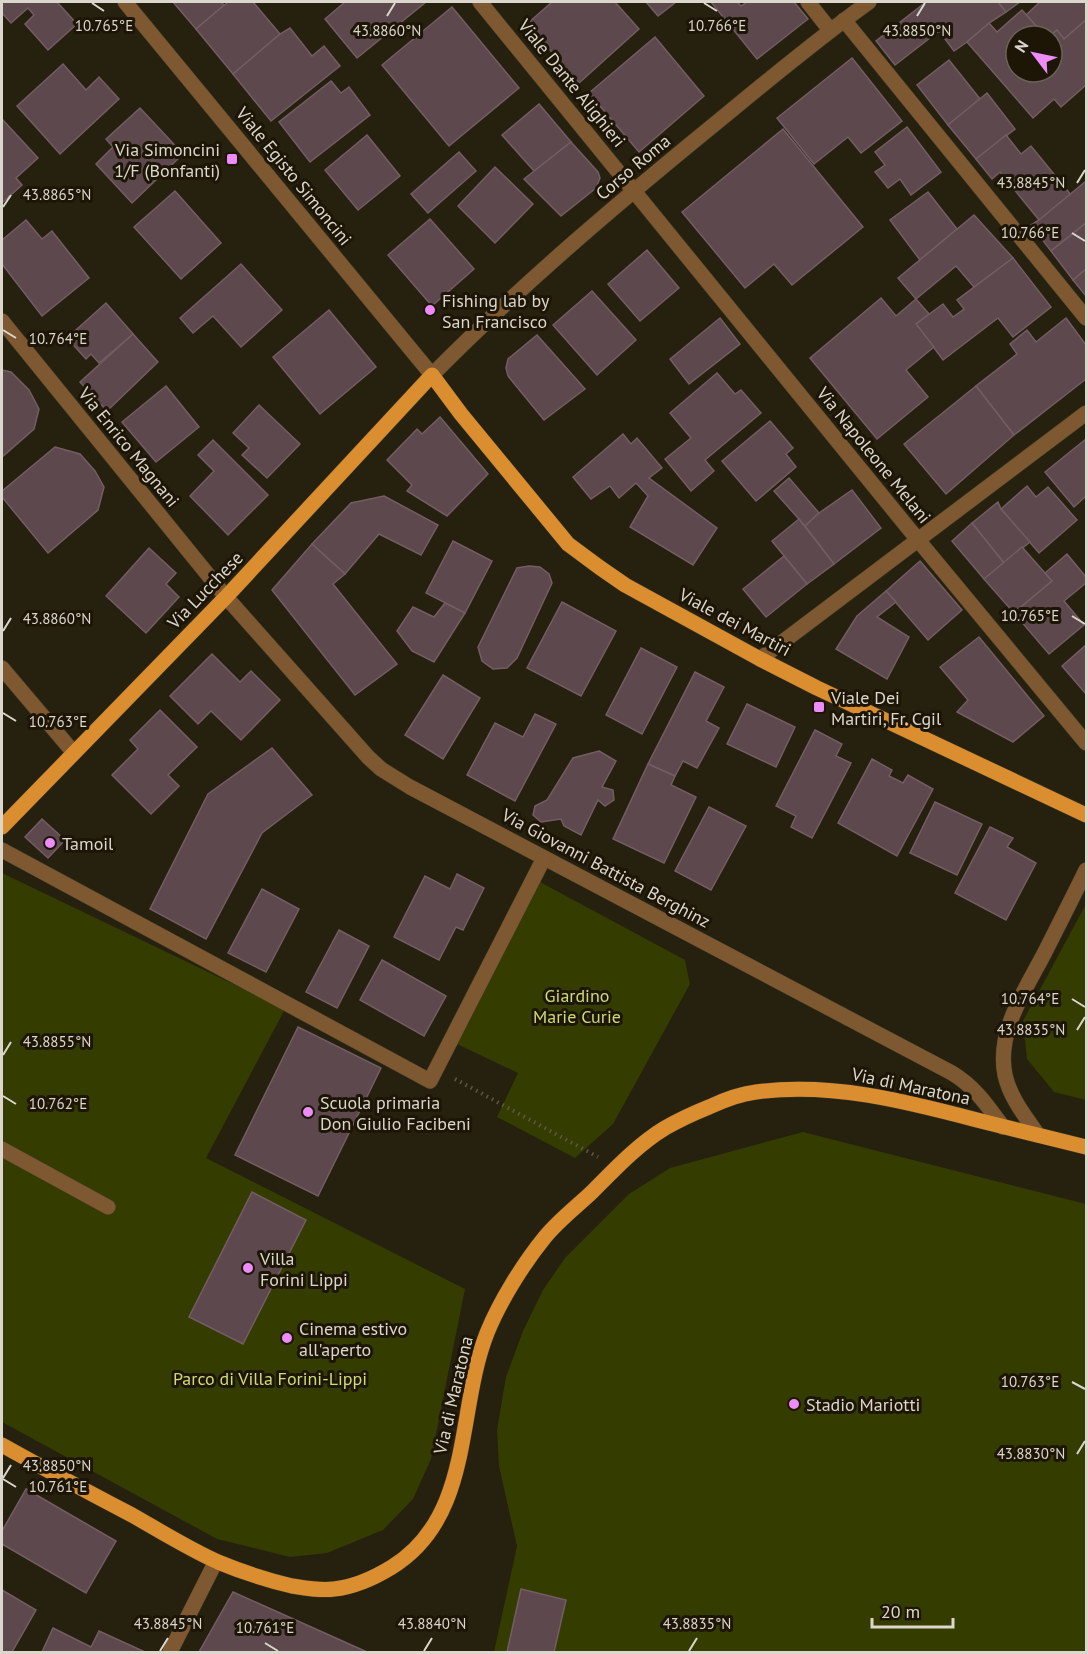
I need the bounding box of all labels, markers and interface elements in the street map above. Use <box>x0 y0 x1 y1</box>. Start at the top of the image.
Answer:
street label: Viale Dante Alighieri <box>513 14 631 152</box>
text: 10.765°E <box>75 16 133 35</box>
text: 10.766°E <box>688 16 746 35</box>
text: 43.8860°N <box>353 21 421 40</box>
text: 43.8850°N <box>883 21 951 40</box>
north arrow <box>1004 24 1064 84</box>
text: N <box>1010 36 1033 56</box>
street label: Viale Egisto Simoncini <box>231 101 357 250</box>
street label: Corso Roma <box>591 129 675 205</box>
place label: Via Simoncini 1/F (Bonfanti) <box>114 138 220 182</box>
marker: Via Simoncini 1/F (Bonfanti) <box>225 152 239 166</box>
text: 43.8845°N <box>997 173 1065 192</box>
text: 43.8865°N <box>23 185 91 204</box>
text: 10.766°E <box>1001 223 1059 242</box>
place label: Fishing lab by San Francisco <box>442 289 550 333</box>
marker: Fishing lab by San Francisco <box>423 303 437 317</box>
text: 10.764°E <box>29 329 87 348</box>
street label: Via Napoleone Melani <box>811 381 936 528</box>
street label: Via Enrico Magnani <box>73 382 184 512</box>
street label: Via Lucchese <box>162 546 248 634</box>
street label: Viale dei Martiri <box>674 582 795 661</box>
text: 10.765°E <box>1001 606 1059 625</box>
text: 43.8860°N <box>23 609 91 628</box>
place label: Viale Dei Martiri, Fr. Cgil <box>830 686 942 730</box>
marker: Viale Dei Martiri, Fr. Cgil <box>812 700 826 714</box>
text: 10.763°E <box>29 712 87 731</box>
street label: Via Giovanni Battista Berghinz <box>497 803 714 933</box>
place label: Tamoil <box>62 832 114 855</box>
marker: Tamoil <box>43 836 57 850</box>
park label: Giardino Marie Curie <box>533 984 621 1028</box>
text: 10.764°E <box>1001 989 1059 1008</box>
text: 43.8835°N <box>997 1020 1065 1039</box>
text: 43.8855°N <box>23 1032 91 1051</box>
street label: Via di Maratona <box>849 1062 972 1110</box>
place label: Scuola primaria Don Giulio Facibeni <box>320 1091 471 1135</box>
text: 10.762°E <box>29 1094 87 1113</box>
marker: Scuola primaria Don Giulio Facibeni <box>301 1105 315 1119</box>
place label: Villa Forini Lippi <box>259 1247 348 1291</box>
marker: Villa Forini Lippi <box>241 1261 255 1275</box>
place label: Cinema estivo all'aperto <box>299 1317 407 1361</box>
marker: Cinema estivo all'aperto <box>280 1331 294 1345</box>
street label: Via di Maratona <box>428 1334 478 1457</box>
park label: Parco di Villa Forini-Lippi <box>173 1367 367 1390</box>
text: 10.763°E <box>1001 1372 1059 1391</box>
place label: Stadio Mariotti <box>806 1393 920 1416</box>
marker: Stadio Mariotti <box>787 1397 801 1411</box>
text: 43.8830°N <box>997 1444 1065 1463</box>
text: 43.8850°N <box>23 1456 91 1475</box>
text: 10.761°E <box>29 1477 87 1496</box>
scale bar <box>872 1591 953 1629</box>
text: 20 m <box>881 1600 920 1623</box>
text: 43.8845°N <box>134 1614 202 1633</box>
text: 43.8840°N <box>398 1614 466 1633</box>
text: 43.8835°N <box>663 1614 731 1633</box>
text: 10.761°E <box>236 1618 294 1637</box>

